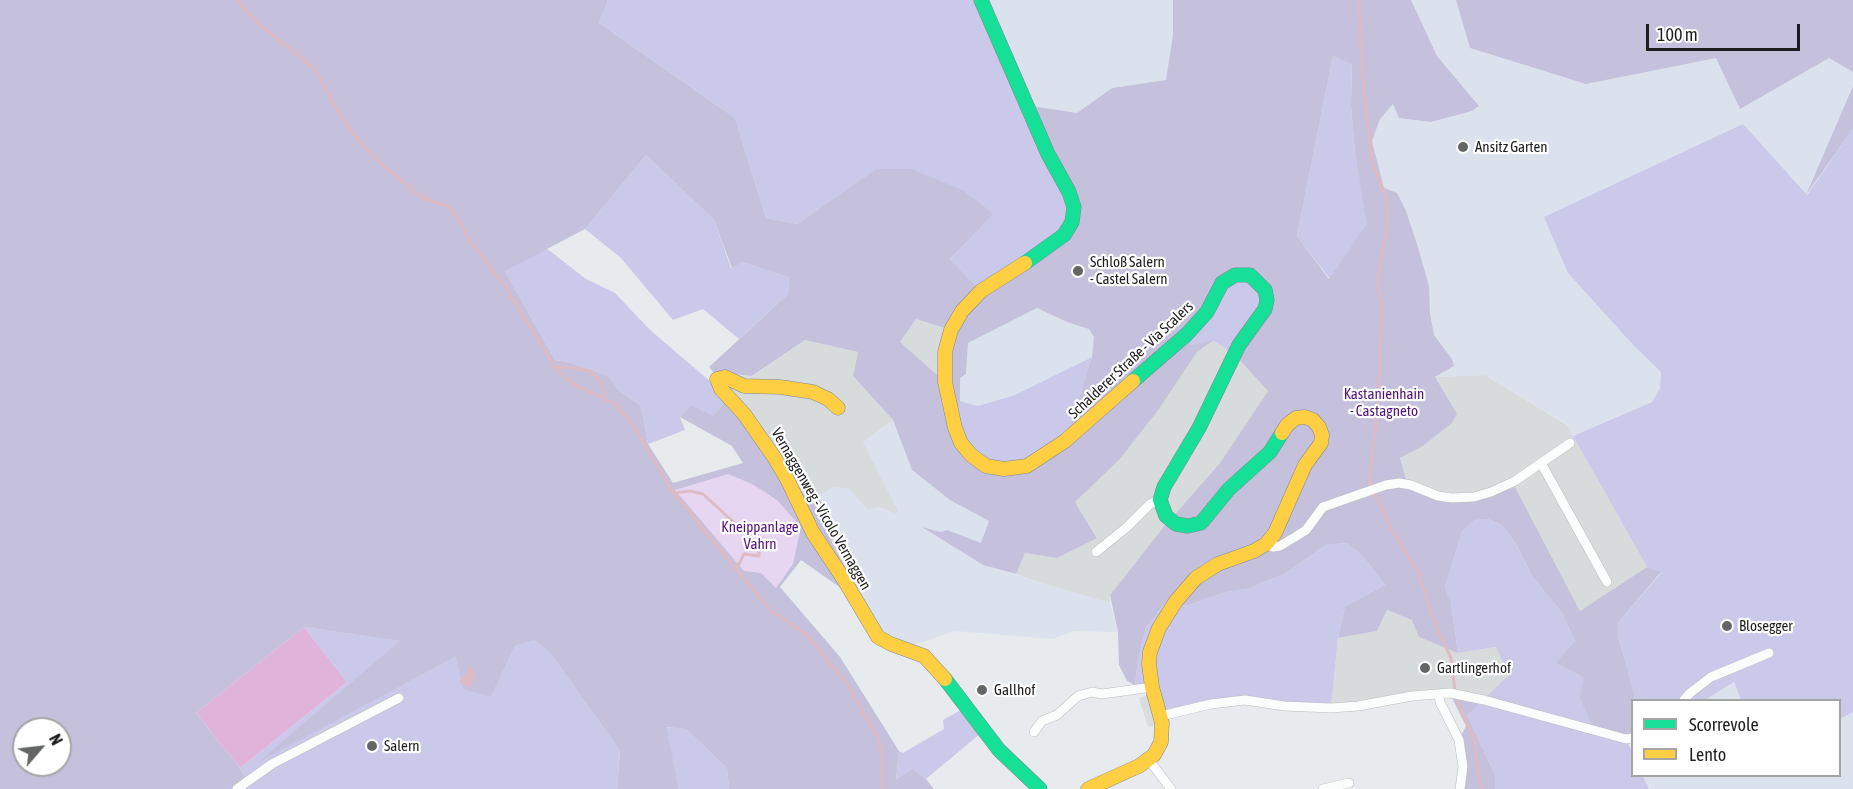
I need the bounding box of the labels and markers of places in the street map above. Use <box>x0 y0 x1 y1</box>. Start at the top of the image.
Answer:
place label: Ansitz Garten <box>1475 138 1548 156</box>
marker: Ansitz Garten <box>1456 140 1470 154</box>
place label: Schloß Salern - Castel Salern <box>1090 253 1167 288</box>
marker: Schloß Salern - Castel Salern <box>1071 264 1085 278</box>
place label: Blosegger <box>1739 617 1793 635</box>
marker: Blosegger <box>1720 619 1734 633</box>
place label: Gartlingerhof <box>1437 659 1511 677</box>
marker: Gartlingerhof <box>1418 661 1432 675</box>
place label: Gallhof <box>994 681 1035 699</box>
marker: Gallhof <box>975 683 989 697</box>
place label: Salern <box>384 737 420 755</box>
marker: Salern <box>365 739 379 753</box>

